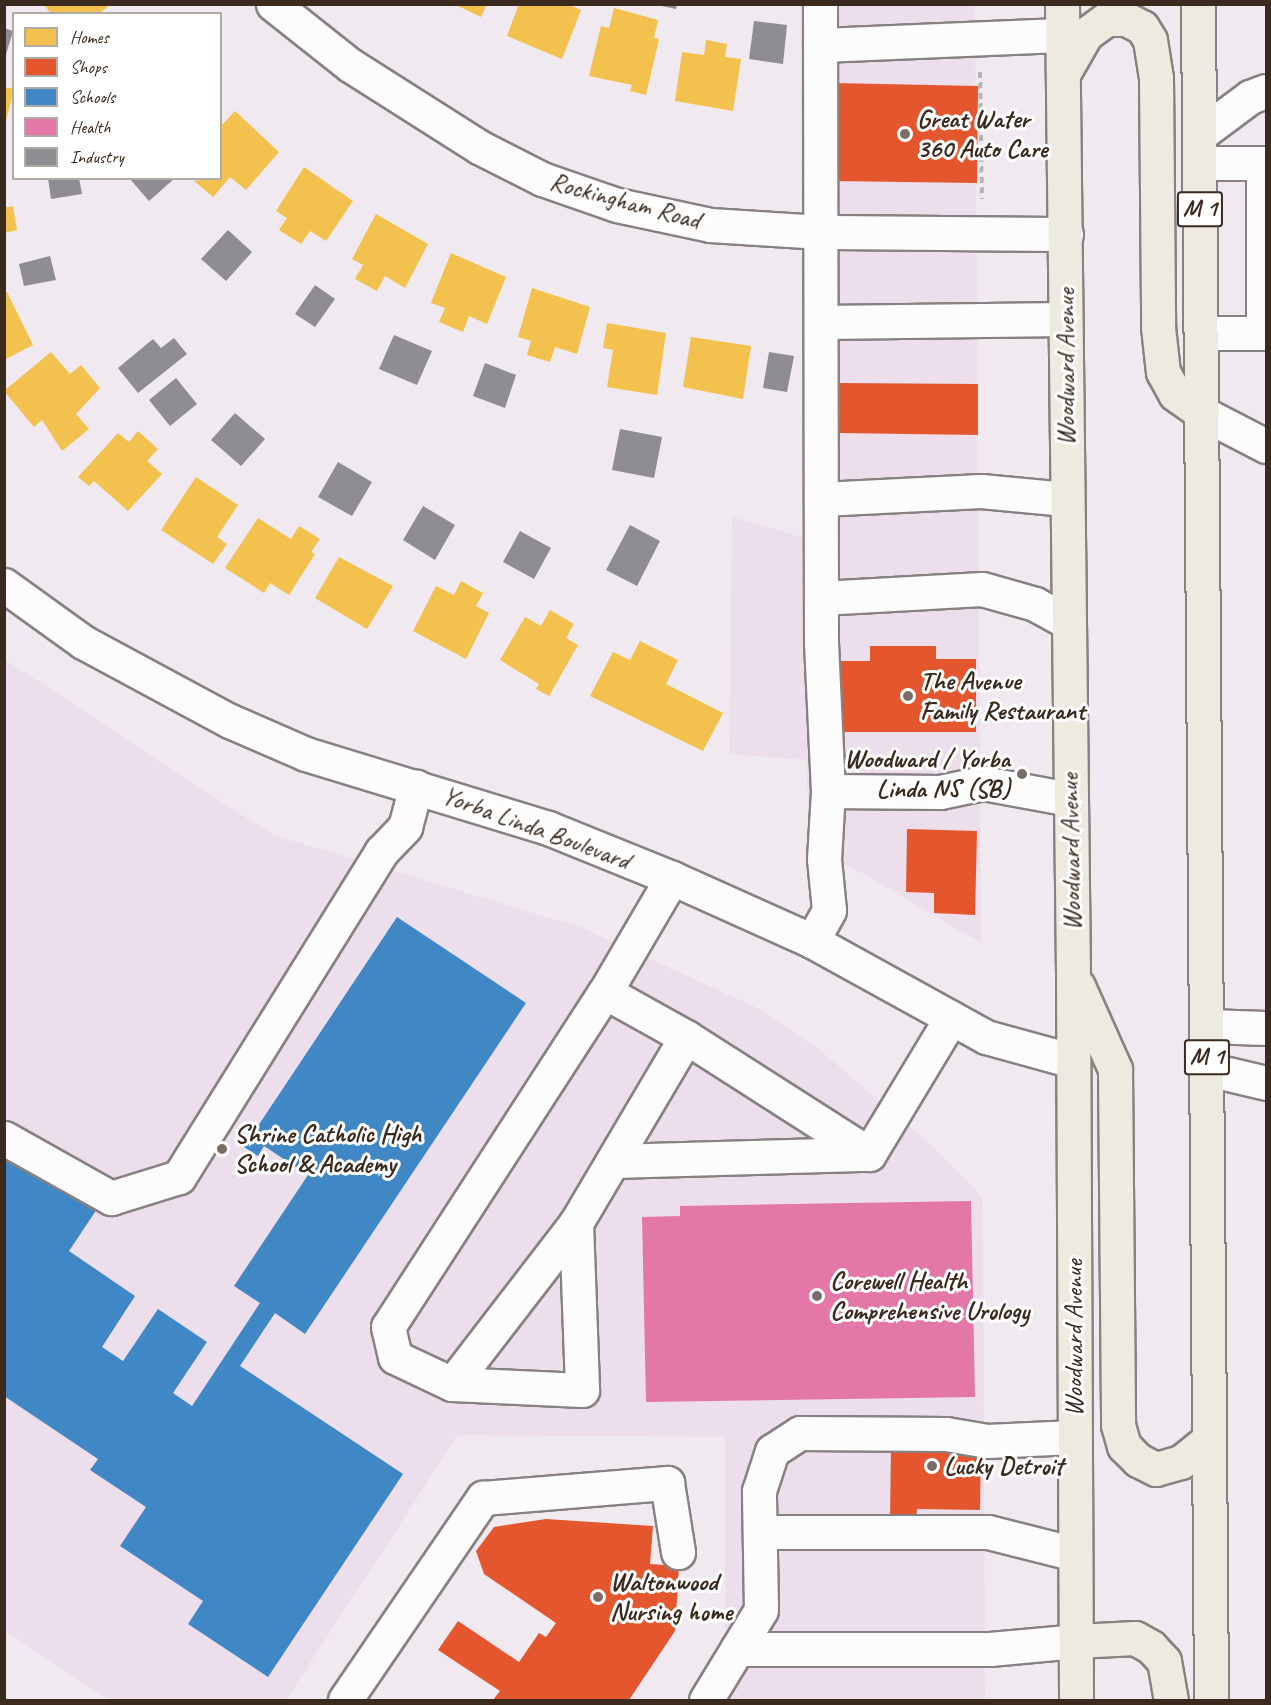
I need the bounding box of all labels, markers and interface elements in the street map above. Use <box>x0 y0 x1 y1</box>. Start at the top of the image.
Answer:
legend <box>12 12 222 180</box>
text: Homes <box>70 26 109 48</box>
text: Shops <box>70 56 107 78</box>
text: Schools <box>70 86 115 108</box>
place label: Great Water 360 Auto Care <box>917 103 1048 164</box>
text: Health <box>70 116 110 138</box>
marker: Great Water 360 Auto Care <box>898 127 912 141</box>
text: Industry <box>70 146 124 168</box>
street label: Rockingham Road <box>546 166 704 236</box>
road number: M 1 <box>1176 188 1224 230</box>
street label: Woodward Avenue <box>1050 288 1082 446</box>
place label: The Avenue Family Restaurant <box>920 665 1085 726</box>
marker: The Avenue Family Restaurant <box>901 689 915 703</box>
place label: Woodward / Yorba Linda NS (SB) <box>844 743 1010 804</box>
marker: Woodward / Yorba Linda NS (SB) <box>1015 767 1029 781</box>
street label: Woodward Avenue <box>1054 773 1088 931</box>
street label: Yorba Linda Boulevard <box>438 780 634 876</box>
road number: M 1 <box>1183 1036 1231 1078</box>
place label: Shrine Catholic High School & Academy <box>234 1118 422 1180</box>
marker: Shrine Catholic High School & Academy <box>215 1142 229 1156</box>
street label: Woodward Avenue <box>1058 1259 1090 1417</box>
place label: Corewell Health Comprehensive Urology <box>830 1265 1029 1326</box>
marker: Corewell Health Comprehensive Urology <box>808 1287 826 1305</box>
place label: Lucky Detroit <box>944 1450 1063 1482</box>
marker: Lucky Detroit <box>925 1459 939 1473</box>
place label: Waltonwood Nursing home <box>610 1566 733 1628</box>
marker: Waltonwood Nursing home <box>591 1590 605 1604</box>

